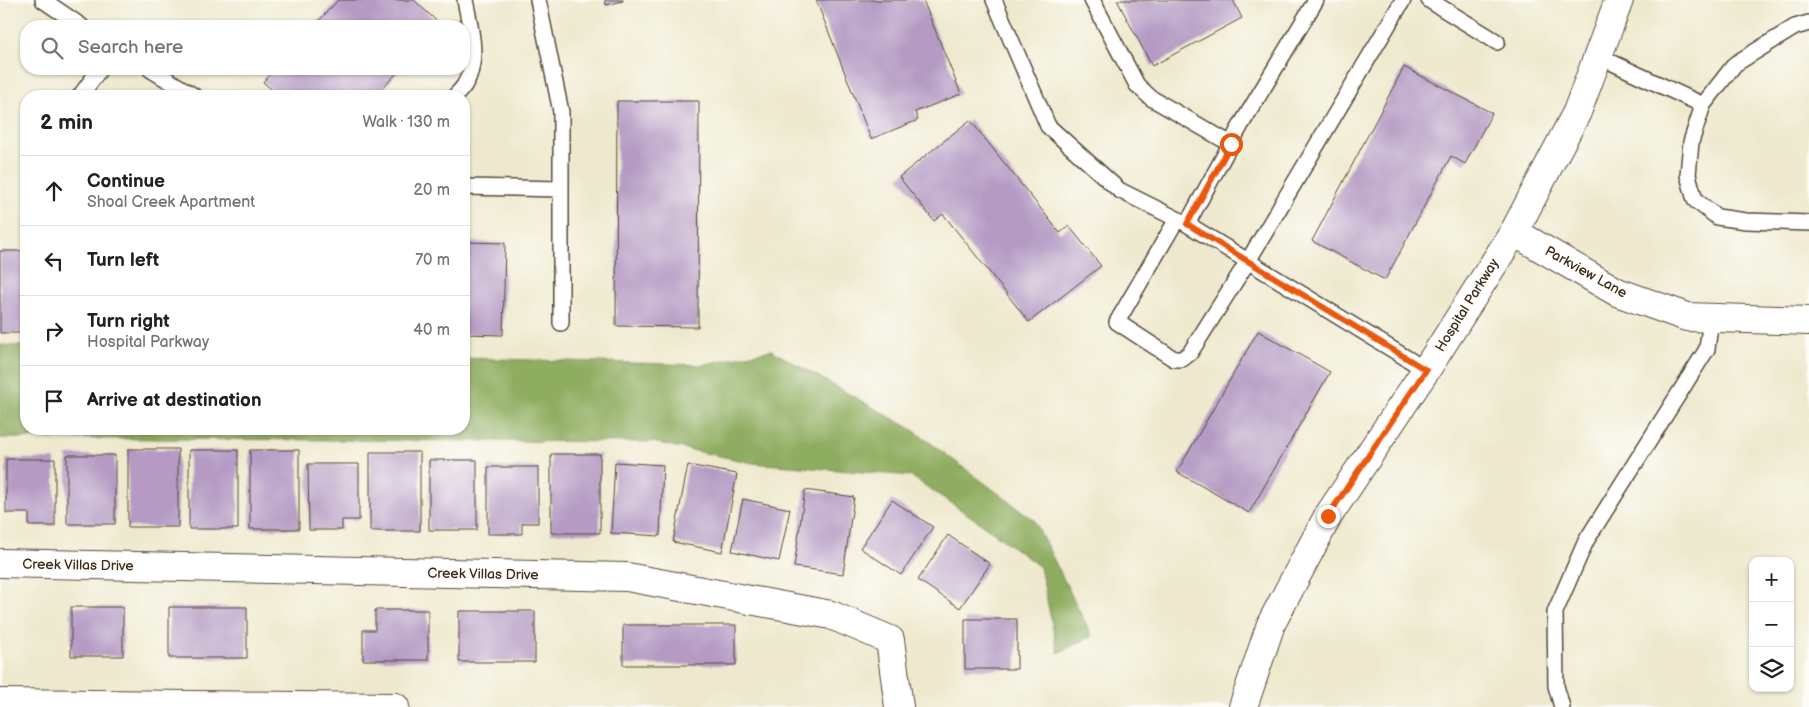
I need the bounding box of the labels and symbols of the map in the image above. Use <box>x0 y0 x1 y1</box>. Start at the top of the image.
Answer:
route start <box>1220 133 1243 156</box>
street label: Parkview Lane <box>1542 242 1630 302</box>
street label: Hospital Parkway <box>1431 255 1503 355</box>
route end <box>1317 505 1340 528</box>
street label: Creek Villas Drive <box>22 556 134 574</box>
street label: Creek Villas Drive <box>427 565 539 583</box>

